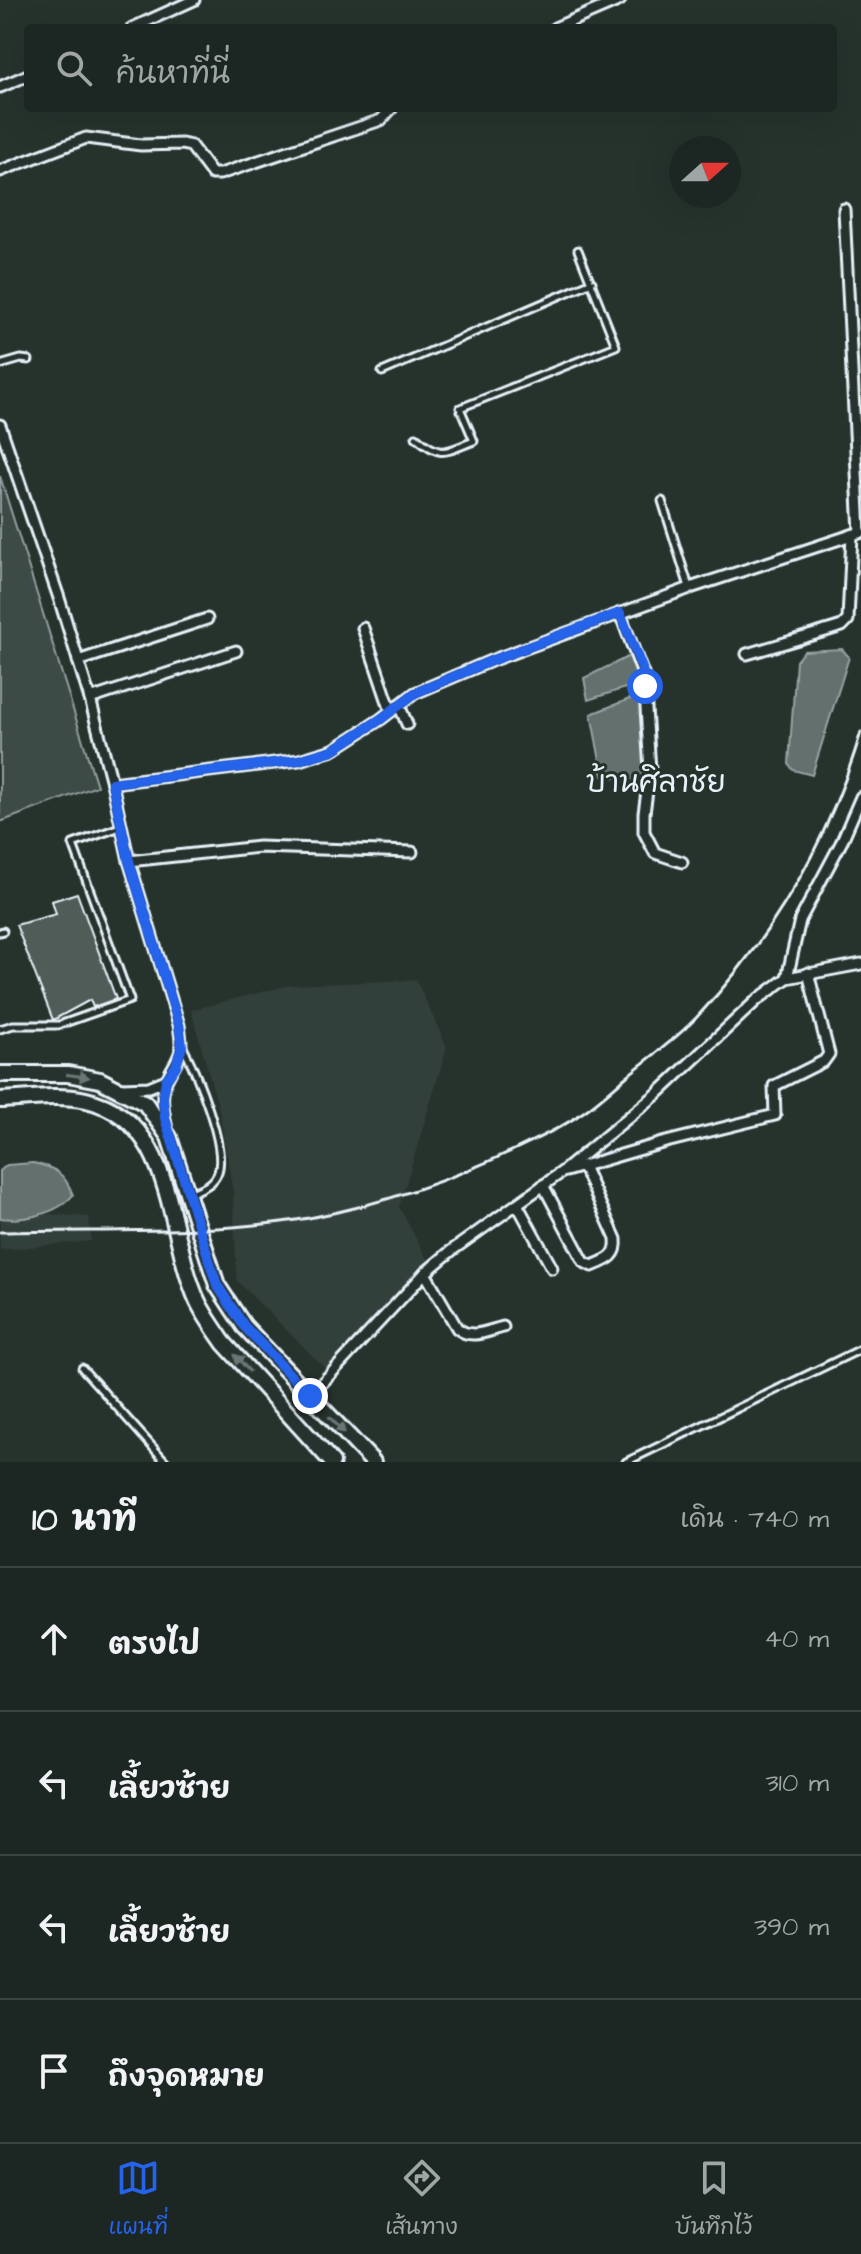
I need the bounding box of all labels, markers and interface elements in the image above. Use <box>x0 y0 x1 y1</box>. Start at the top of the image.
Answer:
search box <box>24 24 837 112</box>
icon: search <box>52 46 96 90</box>
text: ค้นหาที่นี่ <box>116 53 230 95</box>
north arrow <box>669 136 741 208</box>
route start <box>627 668 663 704</box>
district label: บ้านศิลาชัย <box>586 762 726 804</box>
one-way arrow <box>66 1070 91 1083</box>
one-way arrow <box>234 1354 252 1373</box>
route end <box>292 1378 328 1414</box>
one-way arrow <box>328 1415 346 1434</box>
text: 10 นาที <box>32 1496 137 1544</box>
text: เดิน · 740 m <box>680 1501 829 1537</box>
icon: ahead <box>32 1617 76 1661</box>
text: 40 m <box>764 1621 829 1657</box>
text: ตรงไป <box>108 1624 200 1666</box>
icon: left <box>32 1761 76 1805</box>
text: 310 m <box>765 1765 829 1801</box>
text: เลี้ยวซ้าย <box>108 1768 230 1810</box>
icon: left <box>32 1905 76 1949</box>
text: 390 m <box>754 1909 829 1945</box>
text: เลี้ยวซ้าย <box>108 1912 230 1954</box>
icon: arrive <box>32 2049 76 2093</box>
text: ถึงจุดหมาย <box>108 2056 265 2098</box>
tab: แผนที่ <box>109 2156 168 2243</box>
tab: เส้นทาง <box>385 2156 458 2243</box>
tab: บันทึกไว้ <box>675 2156 752 2243</box>

